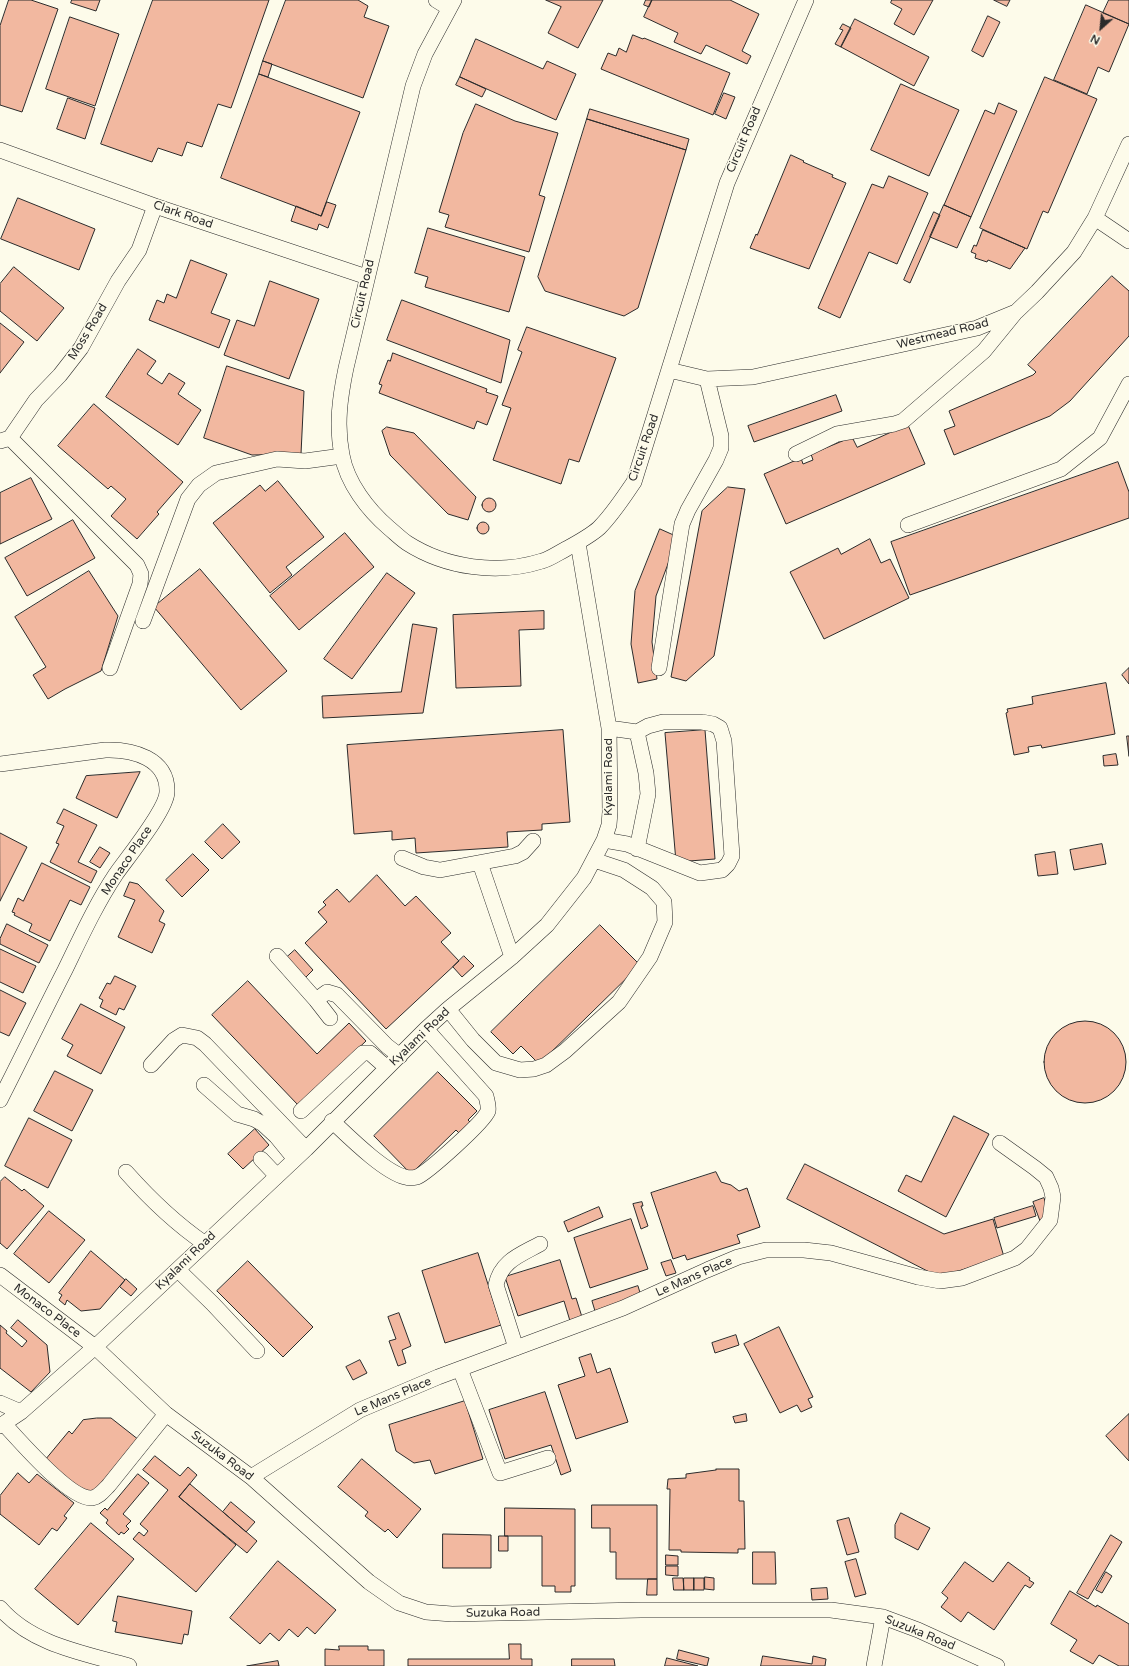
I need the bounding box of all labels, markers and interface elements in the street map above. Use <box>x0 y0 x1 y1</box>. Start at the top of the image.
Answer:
north arrow <box>1081 8 1121 48</box>
text: N <box>1088 31 1102 47</box>
street label: Circuit Road <box>724 105 764 175</box>
street label: Clark Road <box>151 198 215 232</box>
street label: Circuit Road <box>348 258 378 330</box>
street label: Moss Road <box>65 301 111 363</box>
street label: Westmead Road <box>896 316 990 352</box>
street label: Circuit Road <box>626 412 662 484</box>
street label: Kyalami Road <box>602 738 616 816</box>
street label: Monaco Place <box>99 824 155 898</box>
street label: Kyalami Road <box>387 1005 453 1069</box>
street label: Kyalami Road <box>153 1229 219 1293</box>
street label: Le Mans Place <box>654 1254 734 1300</box>
street label: Monaco Place <box>11 1281 83 1341</box>
street label: Le Mans Place <box>352 1374 434 1420</box>
street label: Suzuka Road <box>188 1428 256 1484</box>
street label: Suzuka Road <box>466 1605 540 1621</box>
street label: Suzuka Road <box>883 1612 957 1654</box>

